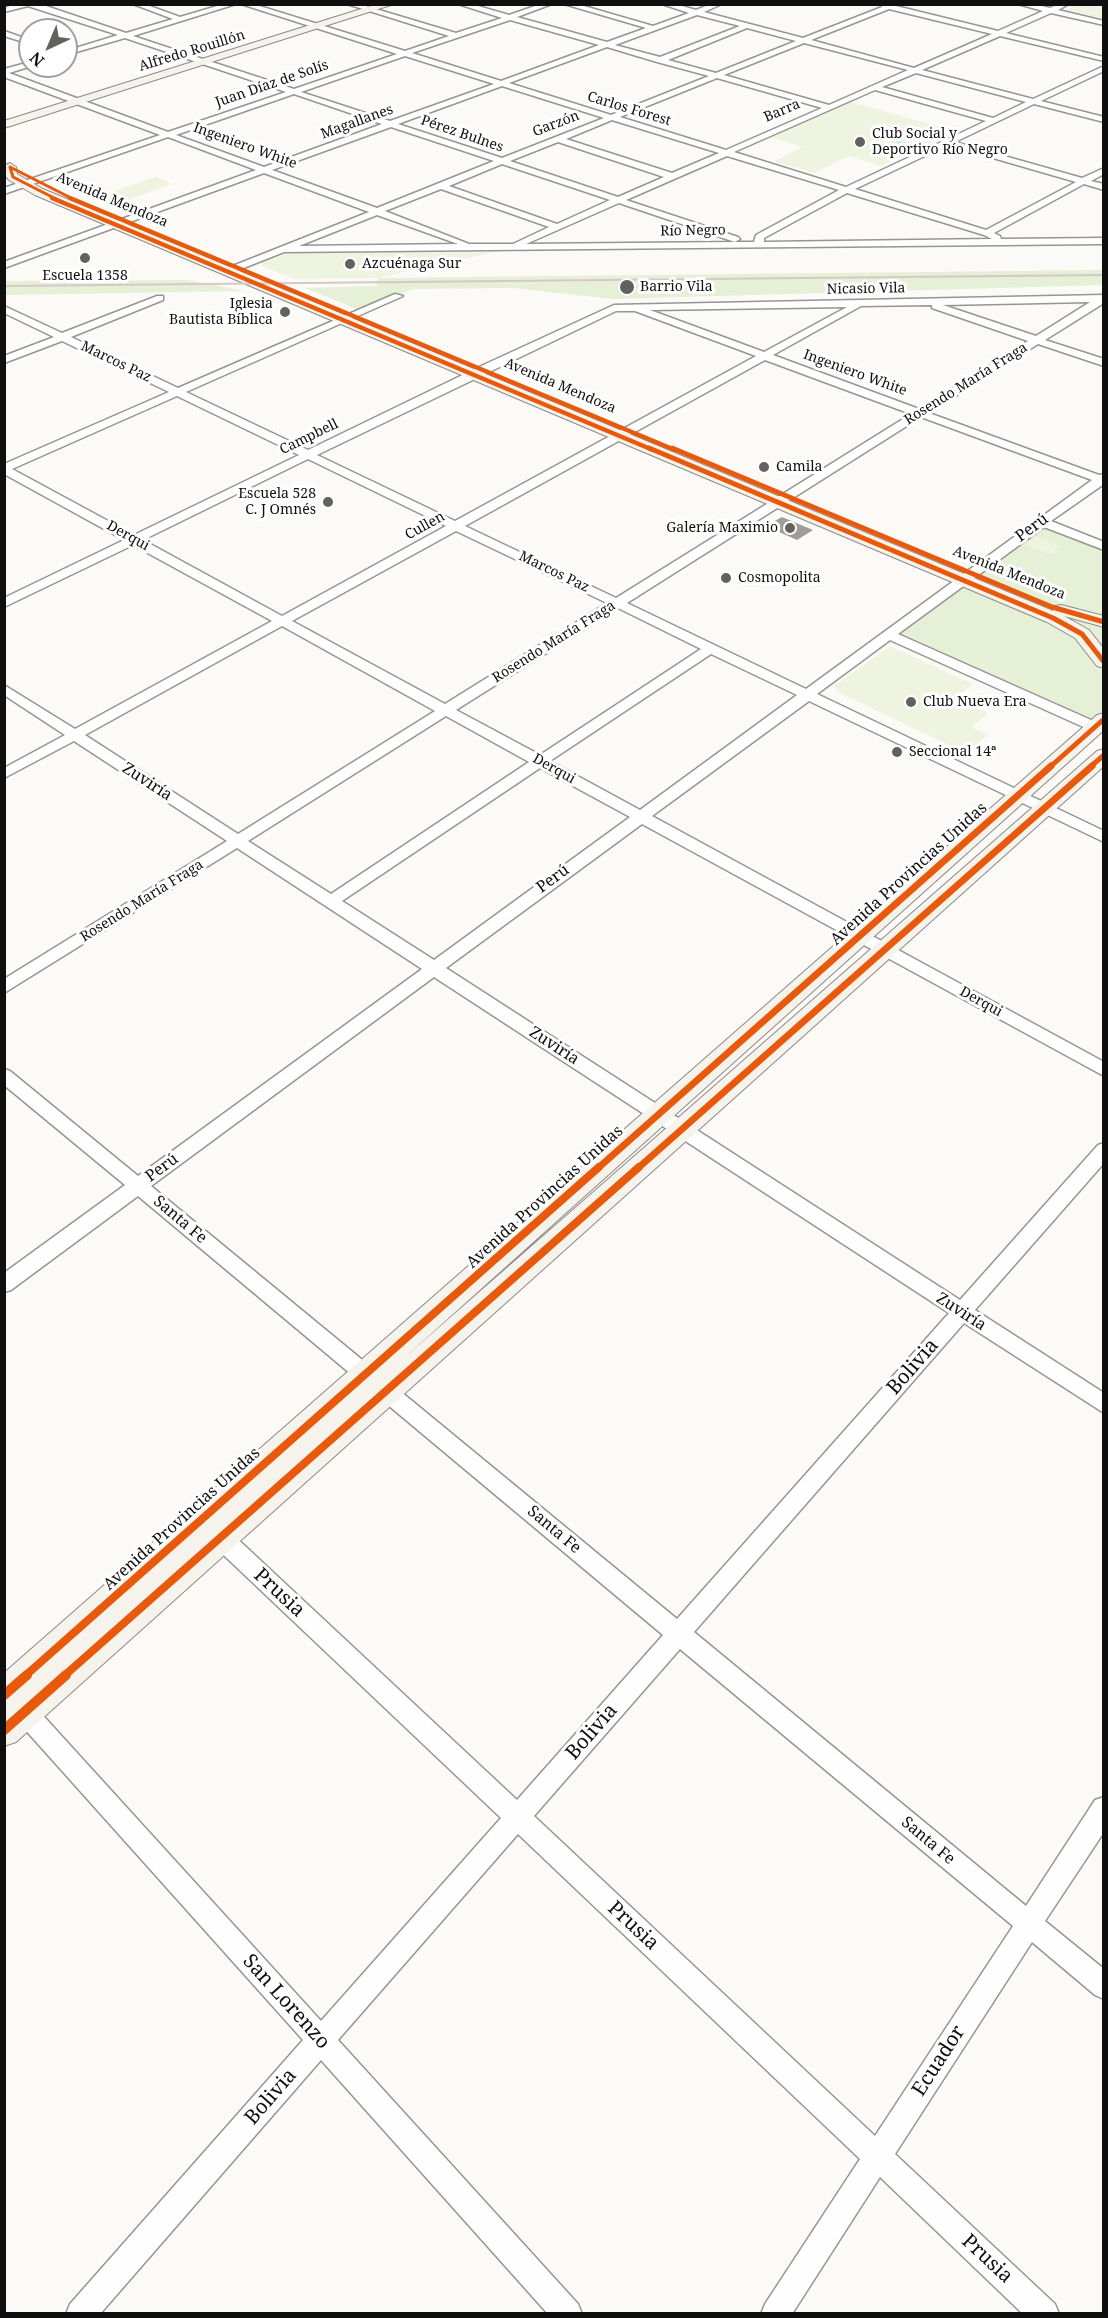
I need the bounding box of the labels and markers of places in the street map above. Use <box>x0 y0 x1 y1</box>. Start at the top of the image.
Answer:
place label: Club Social y Deportivo Río Negro <box>872 126 1008 158</box>
marker: Club Social y Deportivo Río Negro <box>853 135 867 149</box>
marker: Escuela 1358 <box>78 251 92 265</box>
place label: Azcuénaga Sur <box>362 256 461 272</box>
marker: Azcuénaga Sur <box>343 257 357 271</box>
place label: Escuela 1358 <box>42 268 128 284</box>
marker: Barrio Vila <box>618 278 636 296</box>
place label: Barrio Vila <box>640 279 713 295</box>
place label: Iglesia Bautista Bíblica <box>169 296 273 328</box>
marker: Iglesia Bautista Bíblica <box>278 305 292 319</box>
place label: Camila <box>776 459 822 475</box>
marker: Camila <box>757 460 771 474</box>
place label: Escuela 528 C. J Omnés <box>238 486 316 518</box>
marker: Escuela 528 C. J Omnés <box>321 495 335 509</box>
place label: Galería Maximio <box>666 520 778 536</box>
marker: Galería Maximio <box>783 521 797 535</box>
place label: Cosmopolita <box>738 570 821 586</box>
marker: Cosmopolita <box>719 571 733 585</box>
place label: Club Nueva Era <box>923 694 1027 710</box>
marker: Club Nueva Era <box>904 695 918 709</box>
place label: Seccional 14ª <box>909 744 996 760</box>
marker: Seccional 14ª <box>890 745 904 759</box>

